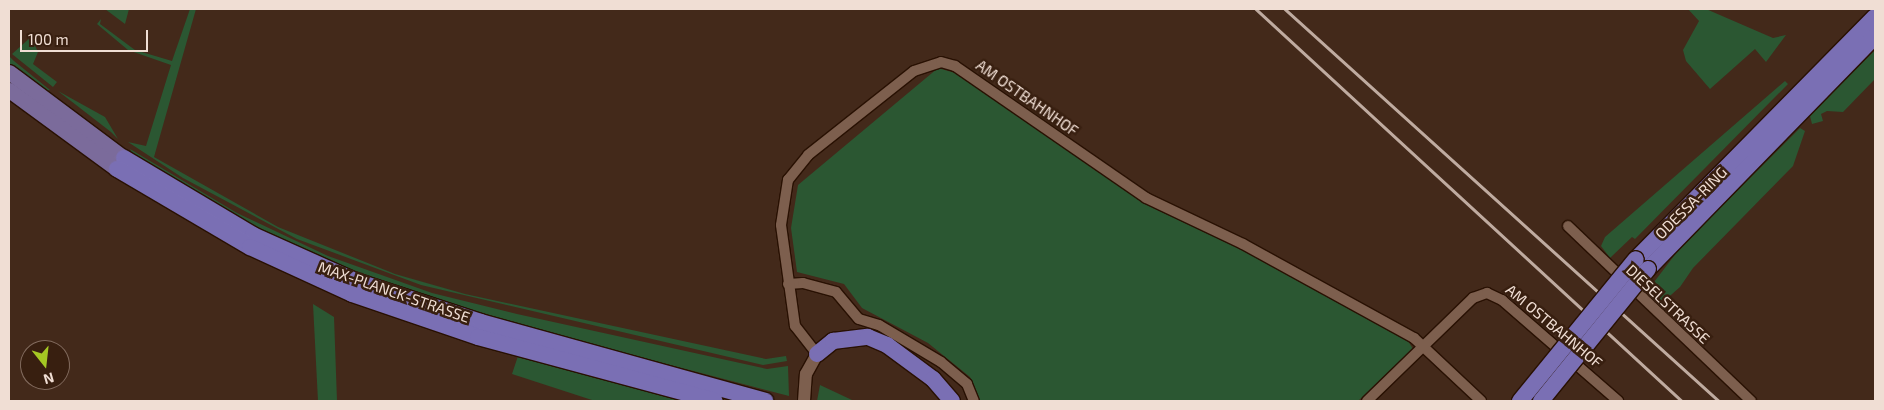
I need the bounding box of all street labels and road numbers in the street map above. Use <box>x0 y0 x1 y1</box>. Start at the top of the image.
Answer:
street label: AM OSTBAHNHOF <box>973 56 1081 140</box>
street label: ODESSA-RING <box>1651 163 1731 243</box>
street label: MAX-PLANCK-STRASSE <box>316 258 472 326</box>
street label: DIESELSTRASSE <box>1622 261 1714 347</box>
street label: AM OSTBAHNHOF <box>1502 280 1606 372</box>

